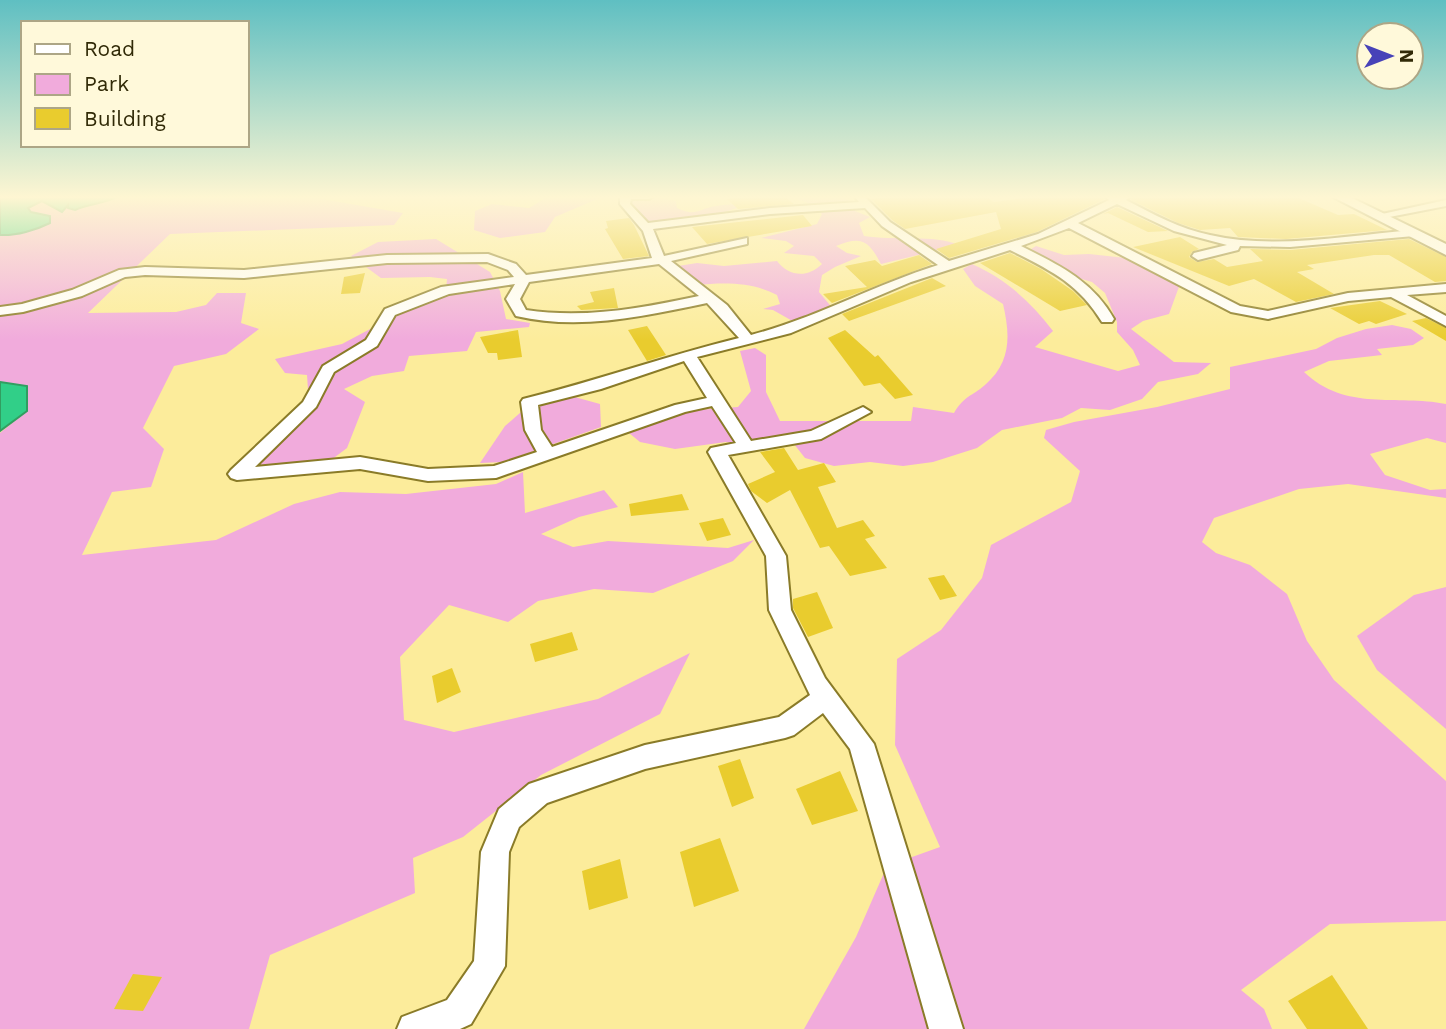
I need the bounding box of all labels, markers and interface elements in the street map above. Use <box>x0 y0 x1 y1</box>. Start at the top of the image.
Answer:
legend <box>21 21 248 147</box>
north arrow <box>1355 21 1425 91</box>
text: Road <box>84 36 135 61</box>
text: N <box>1395 49 1418 63</box>
text: Park <box>84 71 129 96</box>
text: Building <box>84 106 166 131</box>

